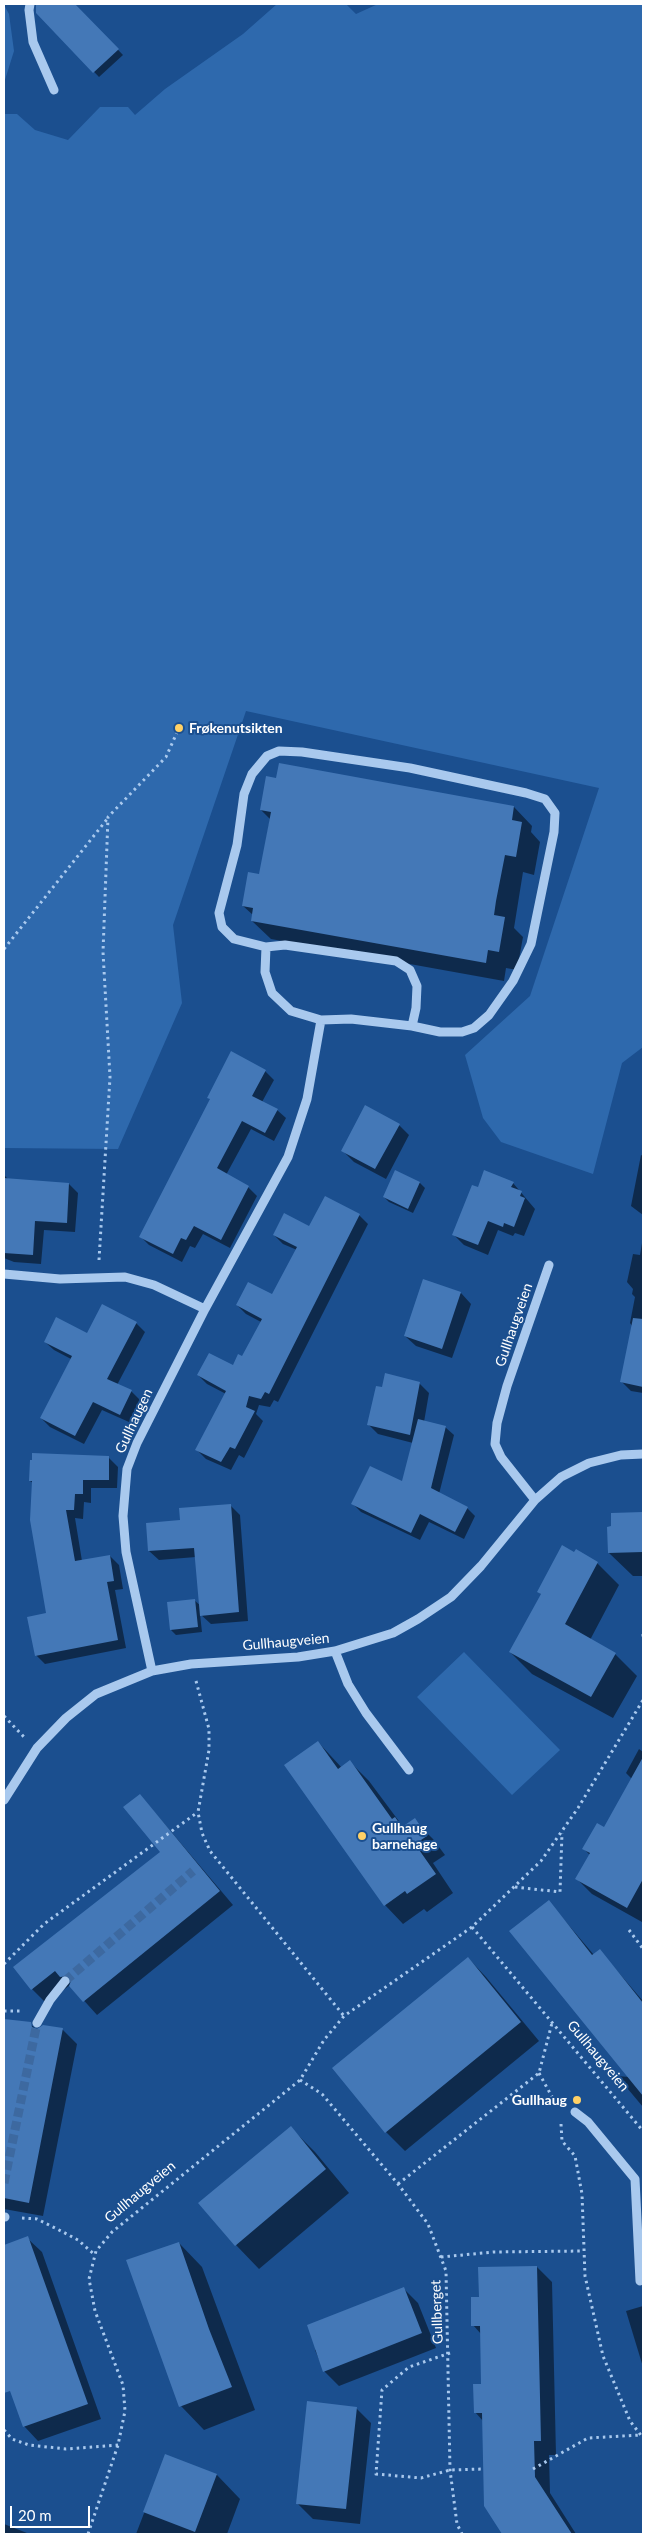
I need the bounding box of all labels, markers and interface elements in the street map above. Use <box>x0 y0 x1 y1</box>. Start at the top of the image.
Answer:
place label: Frøkenutsikten <box>189 720 283 736</box>
marker: Frøkenutsikten <box>173 722 185 734</box>
street label: Gullhaugveien <box>492 1281 536 1369</box>
street label: Gullhaugen <box>112 1386 156 1456</box>
street label: Gullhaugveien <box>242 1630 330 1654</box>
place label: Gullhaug barnehage <box>372 1820 437 1852</box>
marker: Gullhaug barnehage <box>356 1830 368 1842</box>
street label: Gullhaugveien <box>563 2017 633 2095</box>
place label: Gullhaug <box>512 2092 567 2108</box>
marker: Gullhaug <box>571 2094 583 2106</box>
street label: Gullhaugveien <box>101 2157 179 2227</box>
street label: Gullberget <box>427 2280 447 2344</box>
scale bar <box>12 2496 92 2528</box>
text: 20 m <box>18 2506 52 2524</box>

